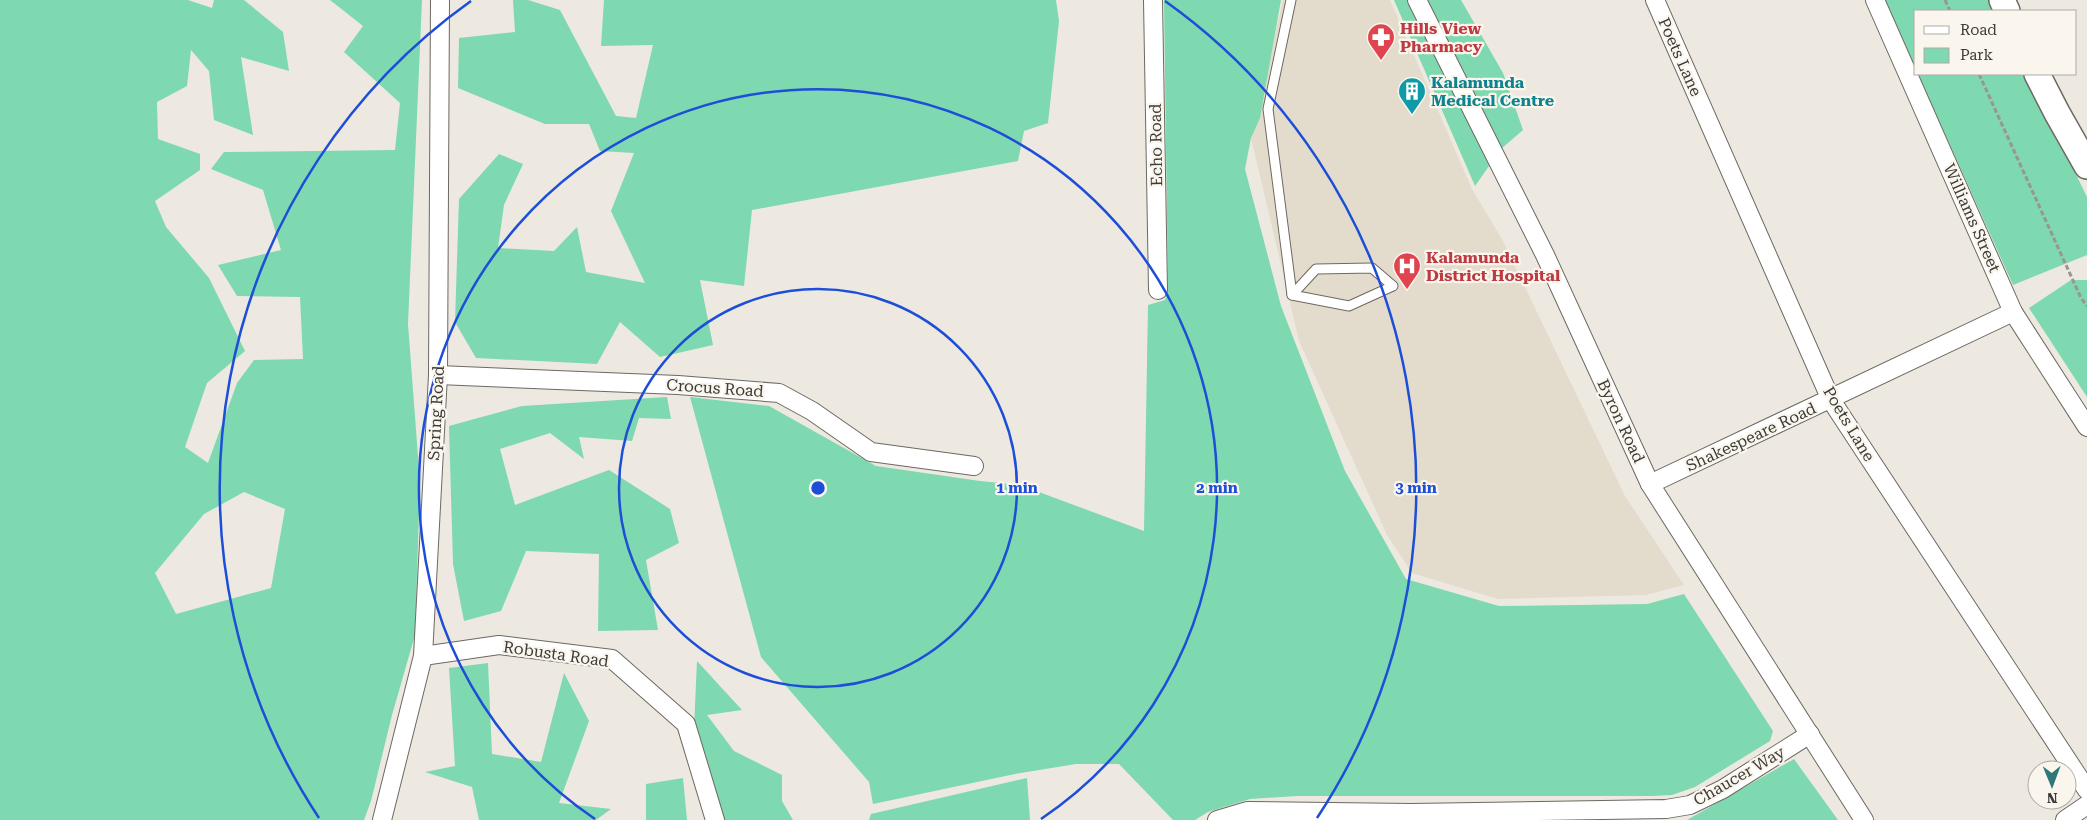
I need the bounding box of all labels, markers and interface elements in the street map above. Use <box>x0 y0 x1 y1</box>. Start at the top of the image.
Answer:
legend <box>1914 10 2077 75</box>
street label: Poets Lane <box>1654 15 1706 99</box>
place label: Hills View Pharmacy <box>1400 19 1483 56</box>
text: Road <box>1960 21 1997 39</box>
pharmacy icon: Hills View Pharmacy <box>1366 22 1396 61</box>
text: Park <box>1960 46 1994 64</box>
place label: Kalamunda Medical Centre <box>1431 73 1554 110</box>
building icon: Kalamunda Medical Centre <box>1397 76 1427 115</box>
street label: Echo Road <box>1146 103 1166 187</box>
street label: Williams Street <box>1940 161 2005 275</box>
place label: Kalamunda District Hospital <box>1426 248 1561 285</box>
hospital icon: Kalamunda District Hospital <box>1392 251 1422 290</box>
street label: Spring Road <box>424 365 448 461</box>
street label: Crocus Road <box>666 375 764 401</box>
street label: Byron Road <box>1593 376 1649 466</box>
street label: Poets Lane <box>1819 383 1879 465</box>
street label: Shakespeare Road <box>1683 399 1819 475</box>
centre of rings <box>809 479 827 497</box>
text: 1 min <box>996 479 1038 497</box>
text: 2 min <box>1196 479 1238 497</box>
text: 3 min <box>1395 479 1437 497</box>
street label: Robusta Road <box>502 637 610 671</box>
street label: Chaucer Way <box>1690 742 1788 810</box>
north arrow <box>2027 760 2077 810</box>
text: N <box>2046 790 2058 806</box>

